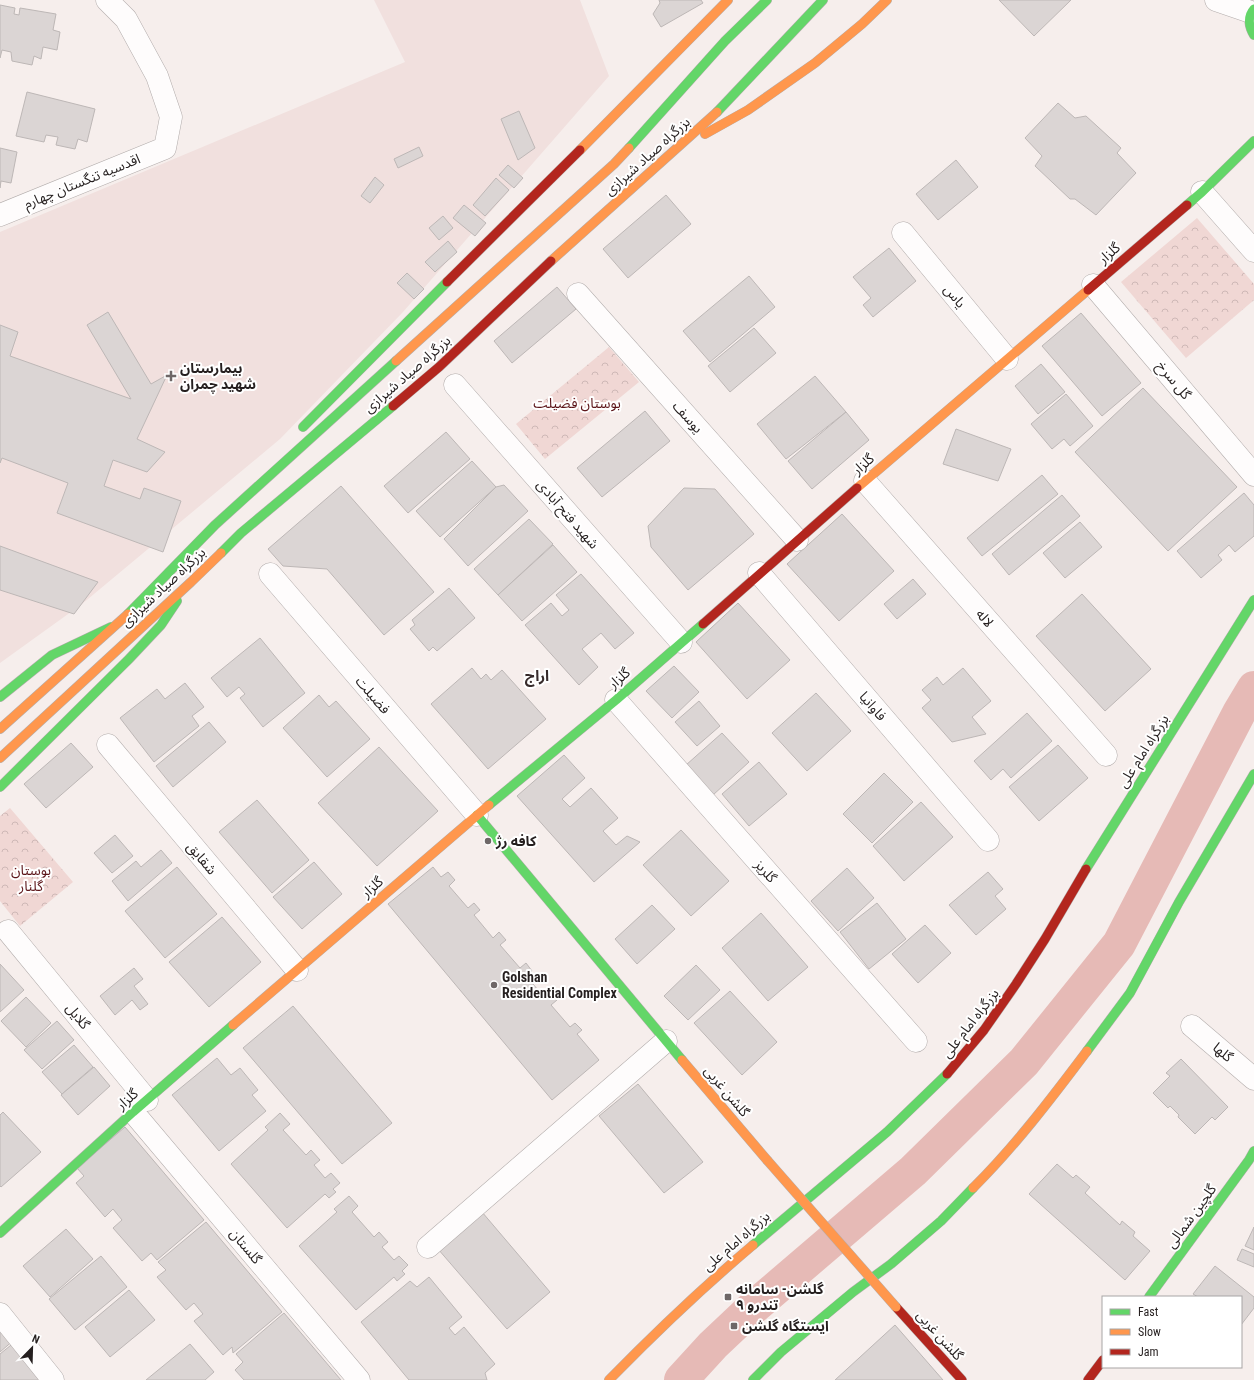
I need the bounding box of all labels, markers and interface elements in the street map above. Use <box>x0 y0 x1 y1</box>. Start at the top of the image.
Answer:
street label: بزرگراه صیاد شیرازی <box>601 113 694 199</box>
street label: اقدسیه تنگستان چهارم <box>21 150 144 214</box>
street label: گلزار <box>1094 239 1124 268</box>
street label: یاس <box>940 281 969 311</box>
street label: بزرگراه صیاد شیرازی <box>360 332 454 417</box>
street label: گل سرخ <box>1151 358 1195 404</box>
place label: بیمارستان شهید چمران <box>180 360 256 394</box>
marker: بیمارستان شهید چمران <box>165 370 177 382</box>
park label: بوستان فضیلت <box>533 395 621 412</box>
street label: یوسف <box>669 398 706 437</box>
street label: گلزار <box>848 450 878 479</box>
street label: شهید فتح آبادی <box>531 476 602 554</box>
street label: بزرگراه صیاد شیرازی <box>118 544 209 631</box>
street label: لاله <box>973 606 997 630</box>
street label: گلزار <box>604 664 634 693</box>
district label: اراج <box>525 667 549 687</box>
street label: فضیلت <box>352 673 394 717</box>
street label: فاوانیا <box>855 688 890 724</box>
street label: بزرگراه امام علی <box>1114 711 1175 792</box>
place label: کافه رژ <box>495 833 537 850</box>
marker: کافه رژ <box>483 836 493 846</box>
street label: شقایق <box>182 839 220 879</box>
street label: گلریز <box>750 856 780 886</box>
park label: بوستان گلنار <box>11 862 51 895</box>
street label: گلزار <box>357 873 387 902</box>
place label: Golshan Residential Complex <box>502 969 618 1001</box>
marker: Golshan Residential Complex <box>489 980 499 990</box>
street label: بزرگراه امام علی <box>938 985 1004 1063</box>
street label: گلایل <box>62 1000 93 1033</box>
street label: گلها <box>1209 1039 1236 1066</box>
street label: گلشن غربی <box>700 1062 753 1121</box>
street label: گلزار <box>112 1085 142 1114</box>
street label: گلچین شمالی <box>1163 1181 1221 1252</box>
street label: بزرگراه امام علی <box>699 1207 775 1277</box>
street label: گلستان <box>226 1225 265 1268</box>
place label: گلشن- سامانه ۹ تندرو <box>736 1281 824 1314</box>
marker: گلشن- سامانه ۹ تندرو <box>723 1292 733 1302</box>
legend <box>1102 1296 1242 1368</box>
text: Fast <box>1138 1305 1159 1319</box>
street label: گلشن غربی <box>913 1307 967 1364</box>
place label: ایستگاه گلشن <box>742 1318 829 1334</box>
marker: ایستگاه گلشن <box>729 1321 739 1331</box>
text: Slow <box>1138 1325 1161 1339</box>
north arrow <box>12 1328 52 1368</box>
text: N <box>30 1332 42 1347</box>
text: Jam <box>1138 1345 1159 1359</box>

